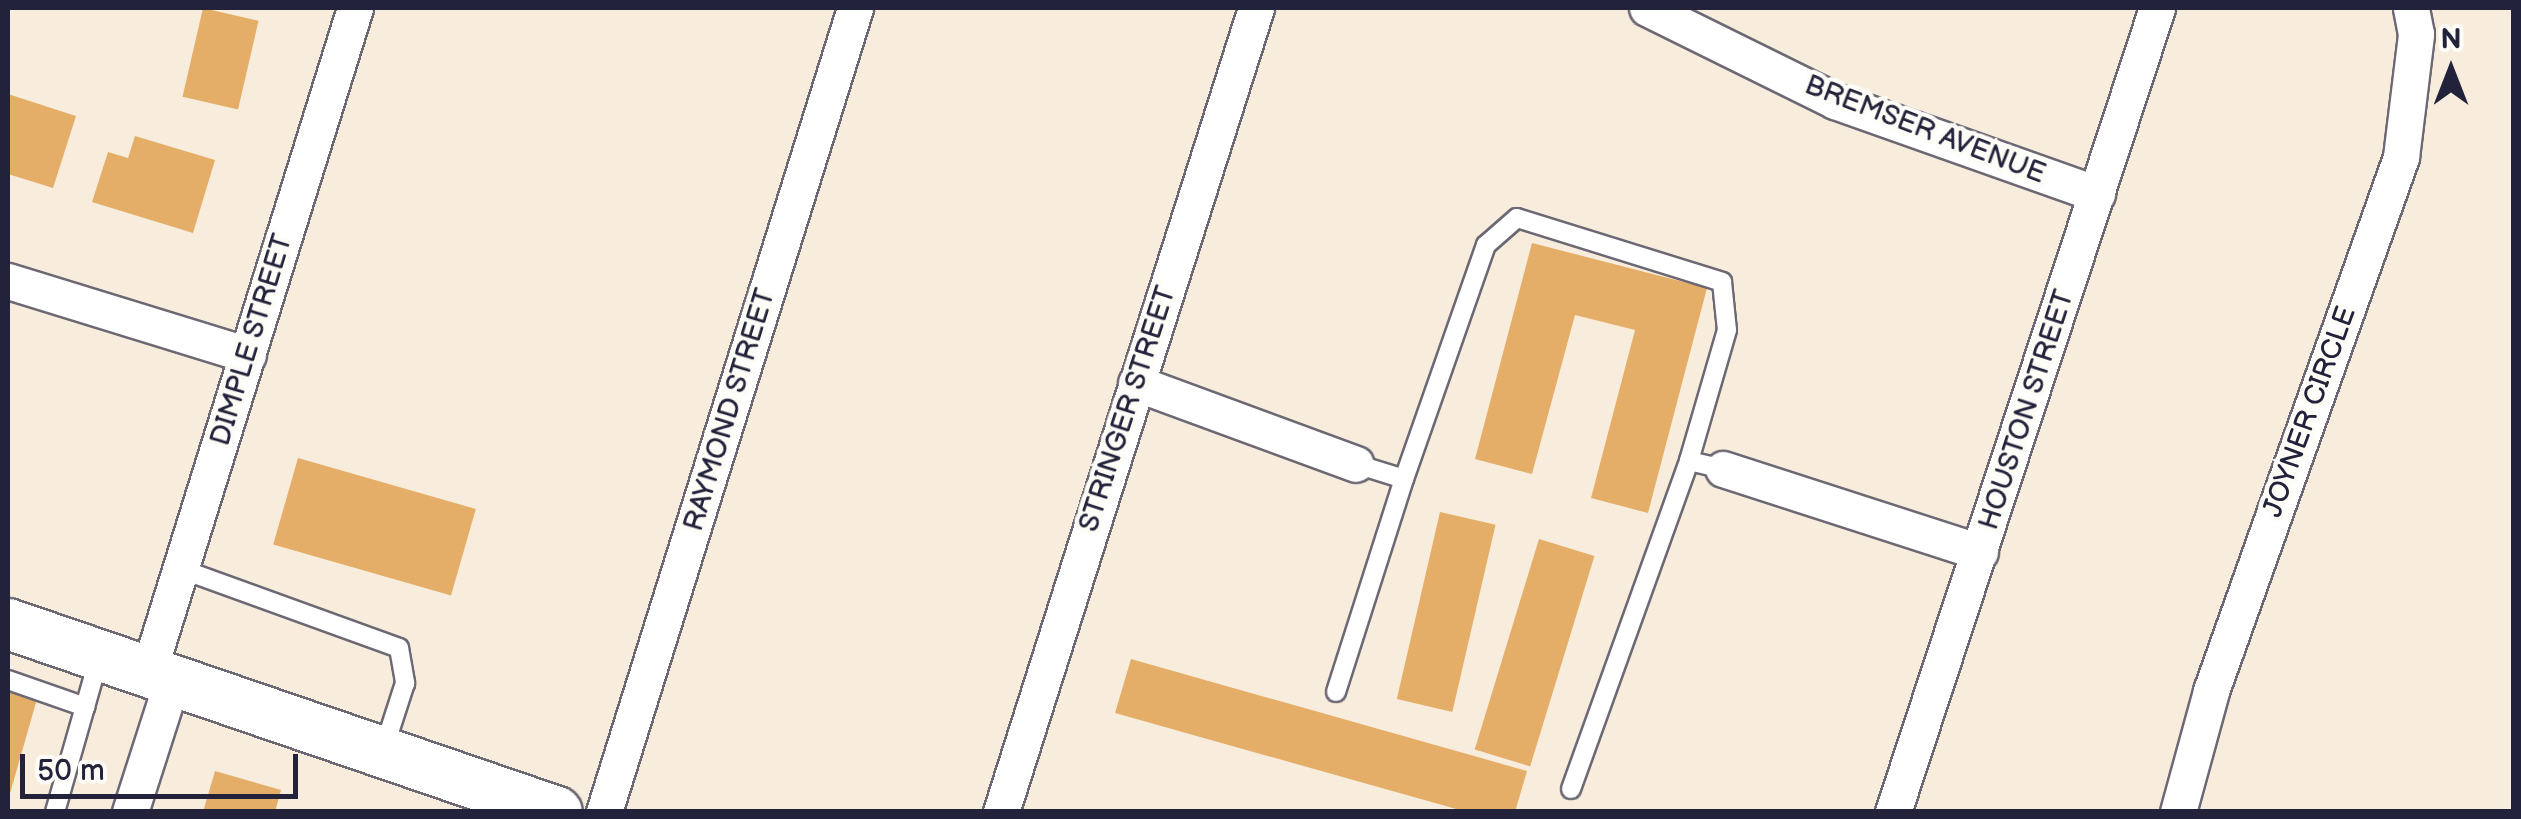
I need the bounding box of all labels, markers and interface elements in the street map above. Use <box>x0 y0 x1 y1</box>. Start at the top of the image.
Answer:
north arrow <box>2401 20 2501 120</box>
text: N <box>2440 23 2462 56</box>
street label: BREMSER AVENUE <box>1800 69 2050 191</box>
street label: DIMPLE STREET <box>204 230 300 450</box>
street label: STRINGER STREET <box>1072 282 1184 536</box>
street label: RAYMOND STREET <box>677 285 783 535</box>
street label: HOUSTON STREET <box>1972 286 2082 534</box>
street label: JOYNER CIRCLE <box>2256 302 2364 522</box>
scale bar <box>25 734 302 796</box>
text: 50 m <box>37 753 105 789</box>

